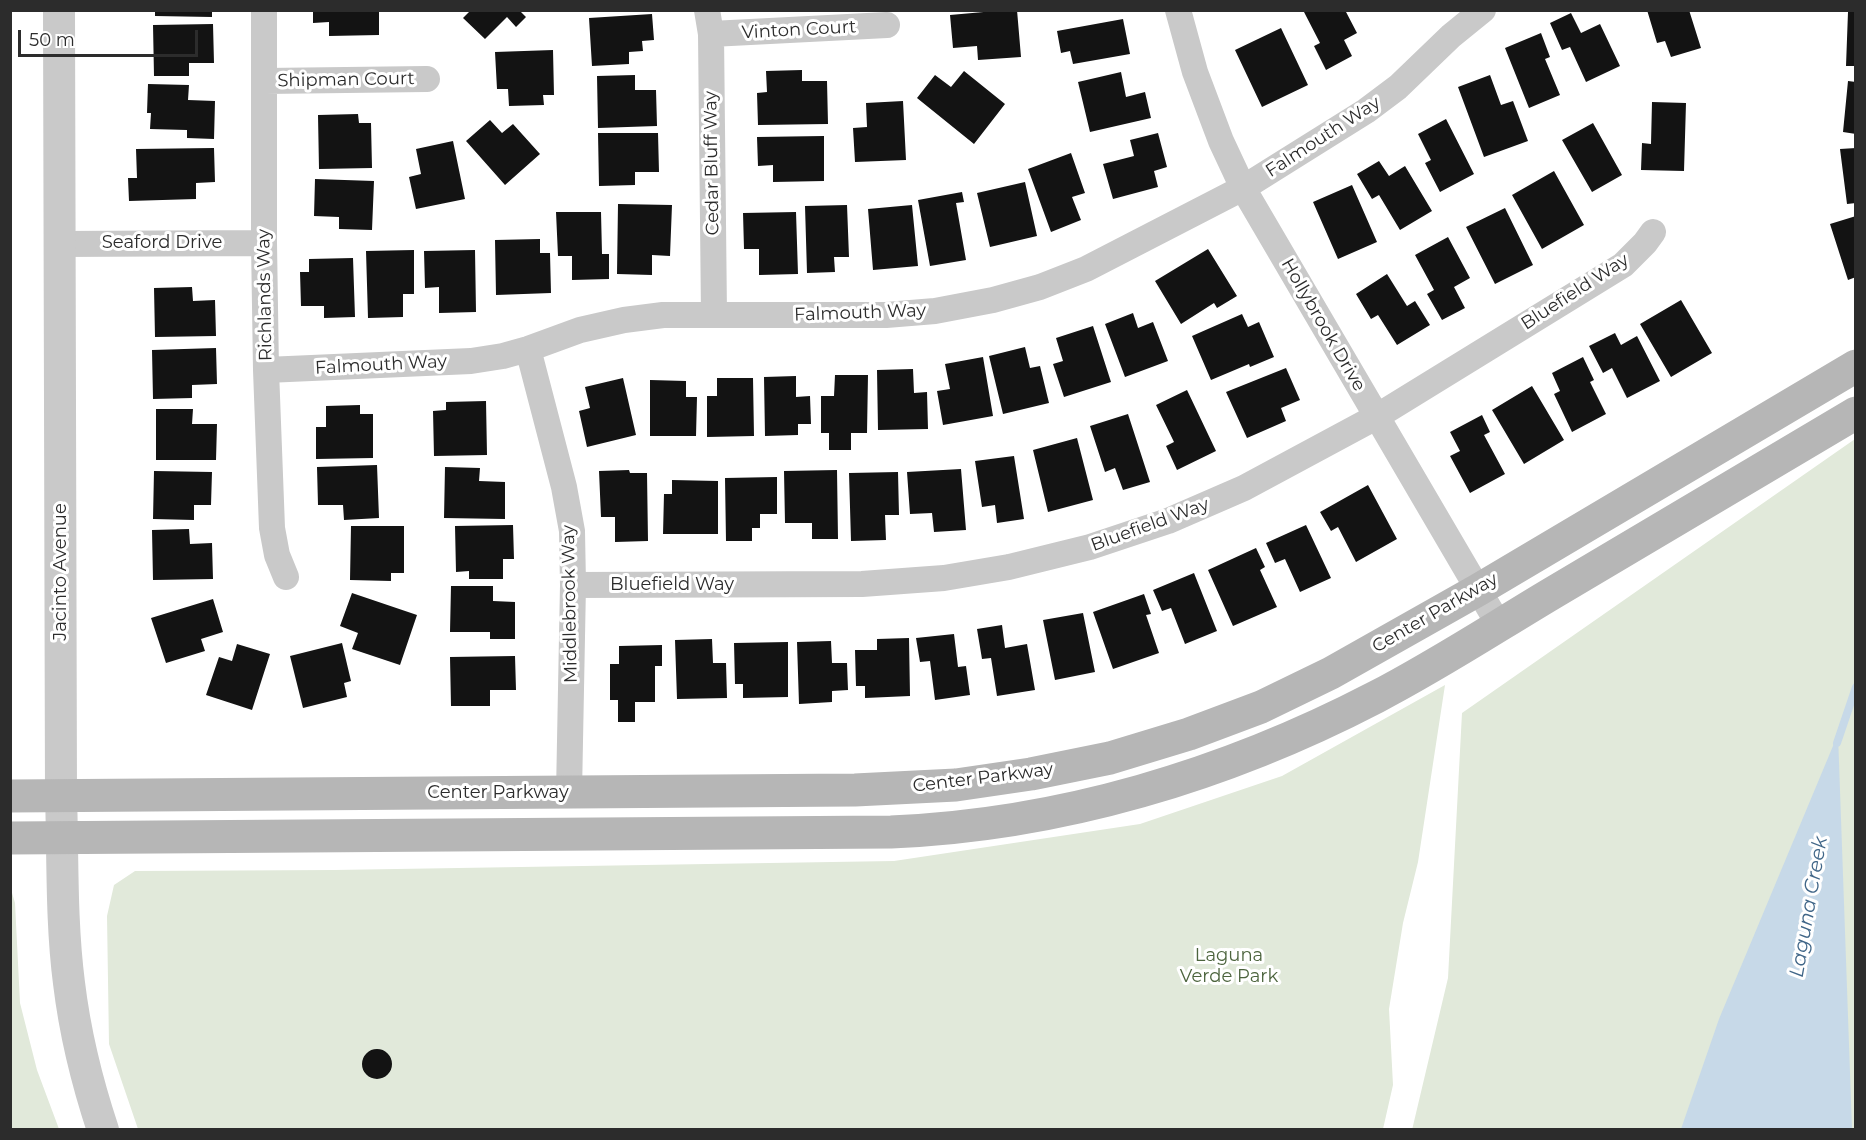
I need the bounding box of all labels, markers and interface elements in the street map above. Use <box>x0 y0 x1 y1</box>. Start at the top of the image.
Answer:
street label: Vinton Court <box>741 16 857 44</box>
scale bar <box>21 18 201 56</box>
text: 50 m <box>29 29 75 51</box>
street label: Shipman Court <box>277 68 415 92</box>
street label: Cedar Bluff Way <box>700 91 724 235</box>
street label: Falmouth Way <box>1262 92 1384 182</box>
street label: Richlands Way <box>253 229 277 361</box>
street label: Seaford Drive <box>102 232 222 254</box>
street label: Bluefield Way <box>1517 249 1633 335</box>
street label: Hollybrook Drive <box>1276 255 1370 395</box>
street label: Falmouth Way <box>794 300 926 326</box>
street label: Falmouth Way <box>314 351 448 379</box>
street label: Bluefield Way <box>1088 494 1212 556</box>
street label: Jacinto Avenue <box>50 503 72 641</box>
street label: Middlebrook Way <box>558 525 582 683</box>
street label: Center Parkway <box>1368 568 1502 658</box>
street label: Bluefield Way <box>610 574 734 596</box>
street label: Center Parkway <box>912 759 1054 797</box>
street label: Center Parkway <box>427 782 569 804</box>
water label: Laguna Creek <box>1785 835 1833 979</box>
park label: Laguna Verde Park <box>1180 945 1278 988</box>

